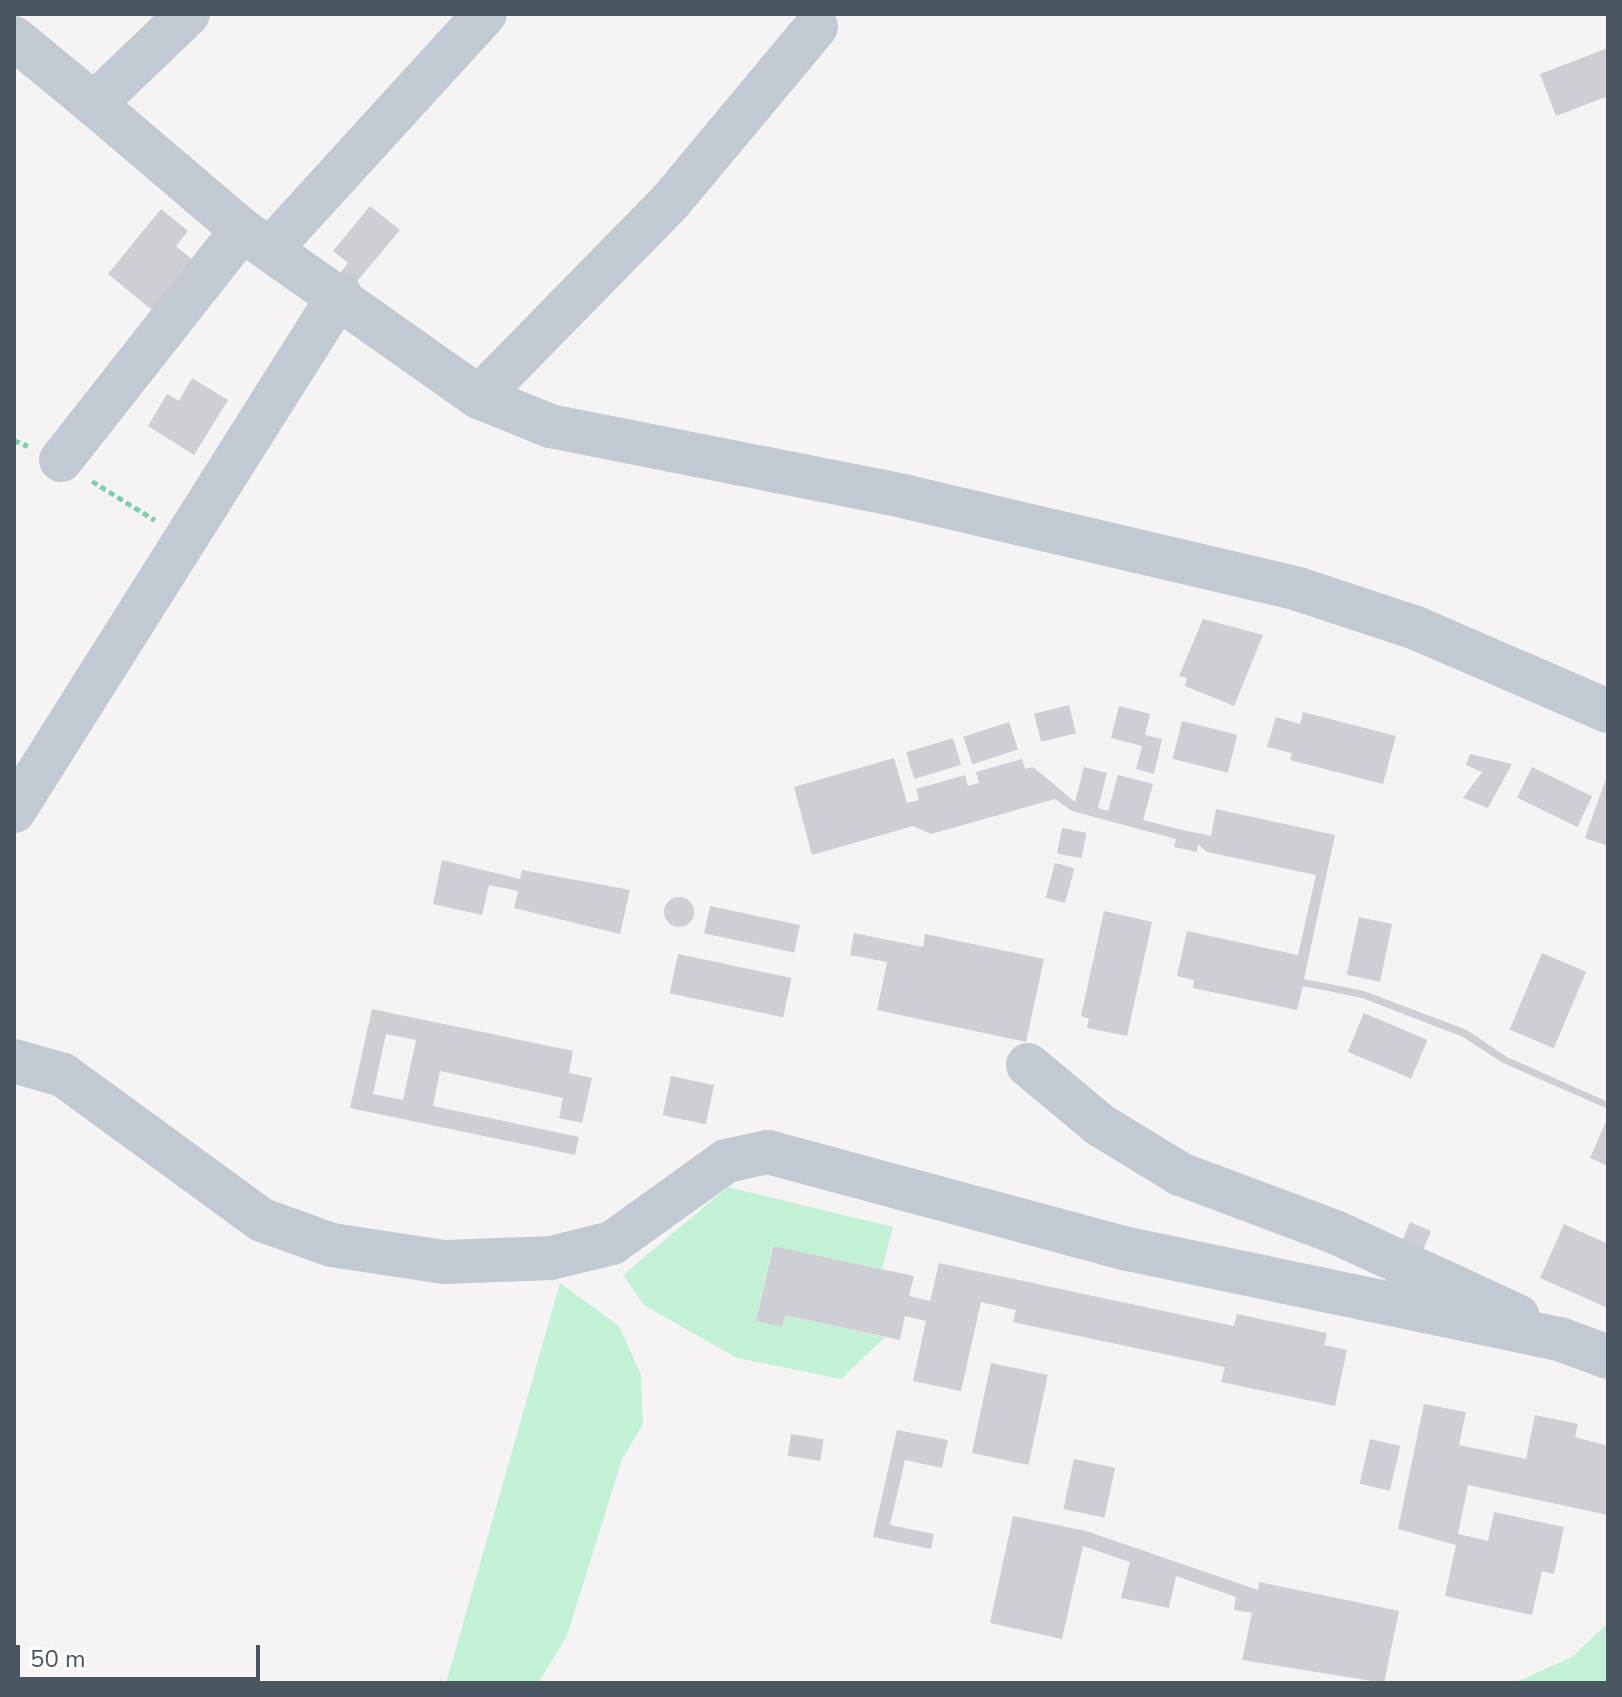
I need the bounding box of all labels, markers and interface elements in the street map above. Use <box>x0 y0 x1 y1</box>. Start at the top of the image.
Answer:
scale bar <box>20 1629 264 1679</box>
text: 50 m <box>30 1643 86 1675</box>

